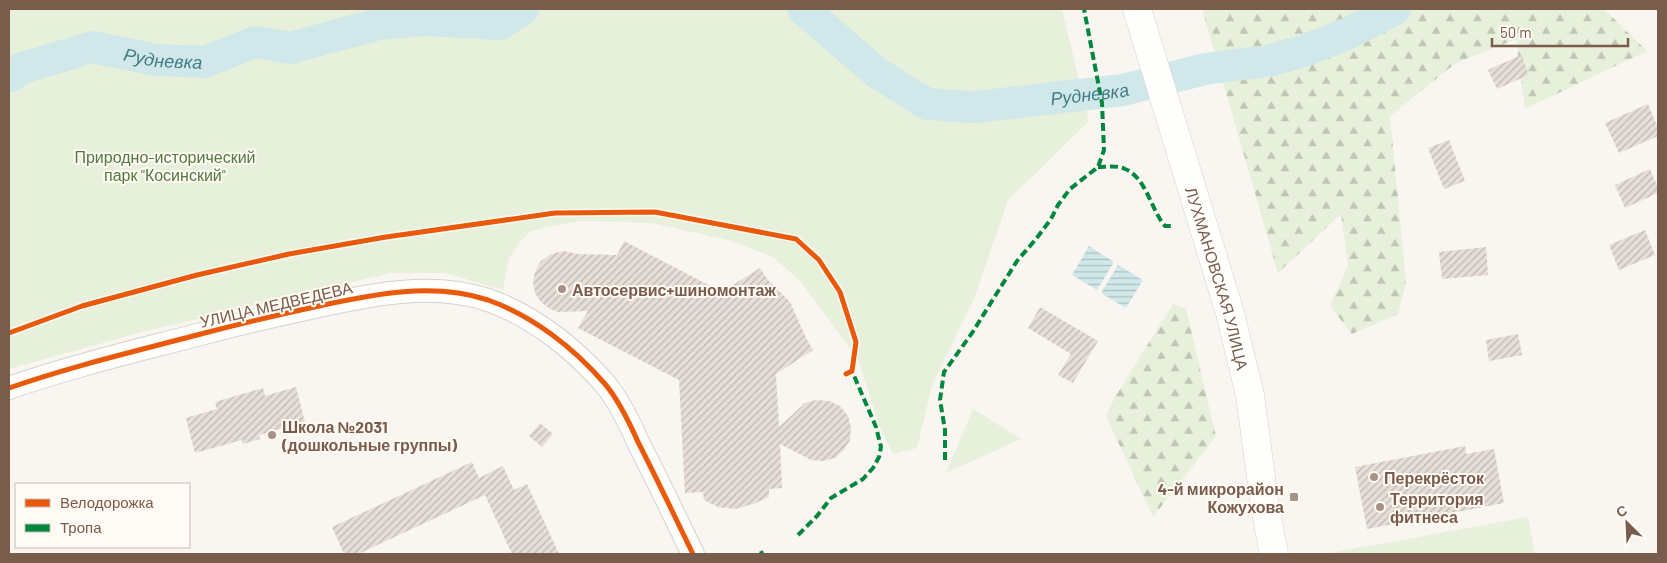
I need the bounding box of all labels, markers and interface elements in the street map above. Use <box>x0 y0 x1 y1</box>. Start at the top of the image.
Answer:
scale bar <box>1492 15 1628 47</box>
text: 50 m <box>1500 23 1532 41</box>
water label: Рудневка <box>122 43 203 73</box>
water label: Рудневка <box>1049 78 1131 109</box>
park label: Природно-исторический парк "Косинский" <box>74 147 256 184</box>
street label: ЛУХМАНОВСКАЯ УЛИЦА <box>1182 184 1253 372</box>
street label: УЛИЦА МЕДВЕДЕВА <box>198 277 354 331</box>
place label: Автосервис+шиномонтаж <box>572 280 776 299</box>
marker: Автосервис+шиномонтаж <box>556 283 568 295</box>
place label: Школа №2031 (дошкольные группы) <box>281 417 458 454</box>
marker: Школа №2031 (дошкольные группы) <box>266 429 278 441</box>
place label: Перекрёсток <box>1384 468 1485 487</box>
marker: Перекрёсток <box>1368 471 1380 483</box>
place label: 4-й микрорайон Кожухова <box>1158 479 1284 516</box>
legend <box>15 483 190 548</box>
place label: Территория фитнеса <box>1390 489 1484 526</box>
marker: 4-й микрорайон Кожухова <box>1288 491 1300 503</box>
text: Велодорожка <box>60 493 154 511</box>
north arrow <box>1602 498 1652 548</box>
marker: Территория фитнеса <box>1374 501 1386 513</box>
text: С <box>1613 501 1630 520</box>
text: Тропа <box>60 518 102 536</box>

